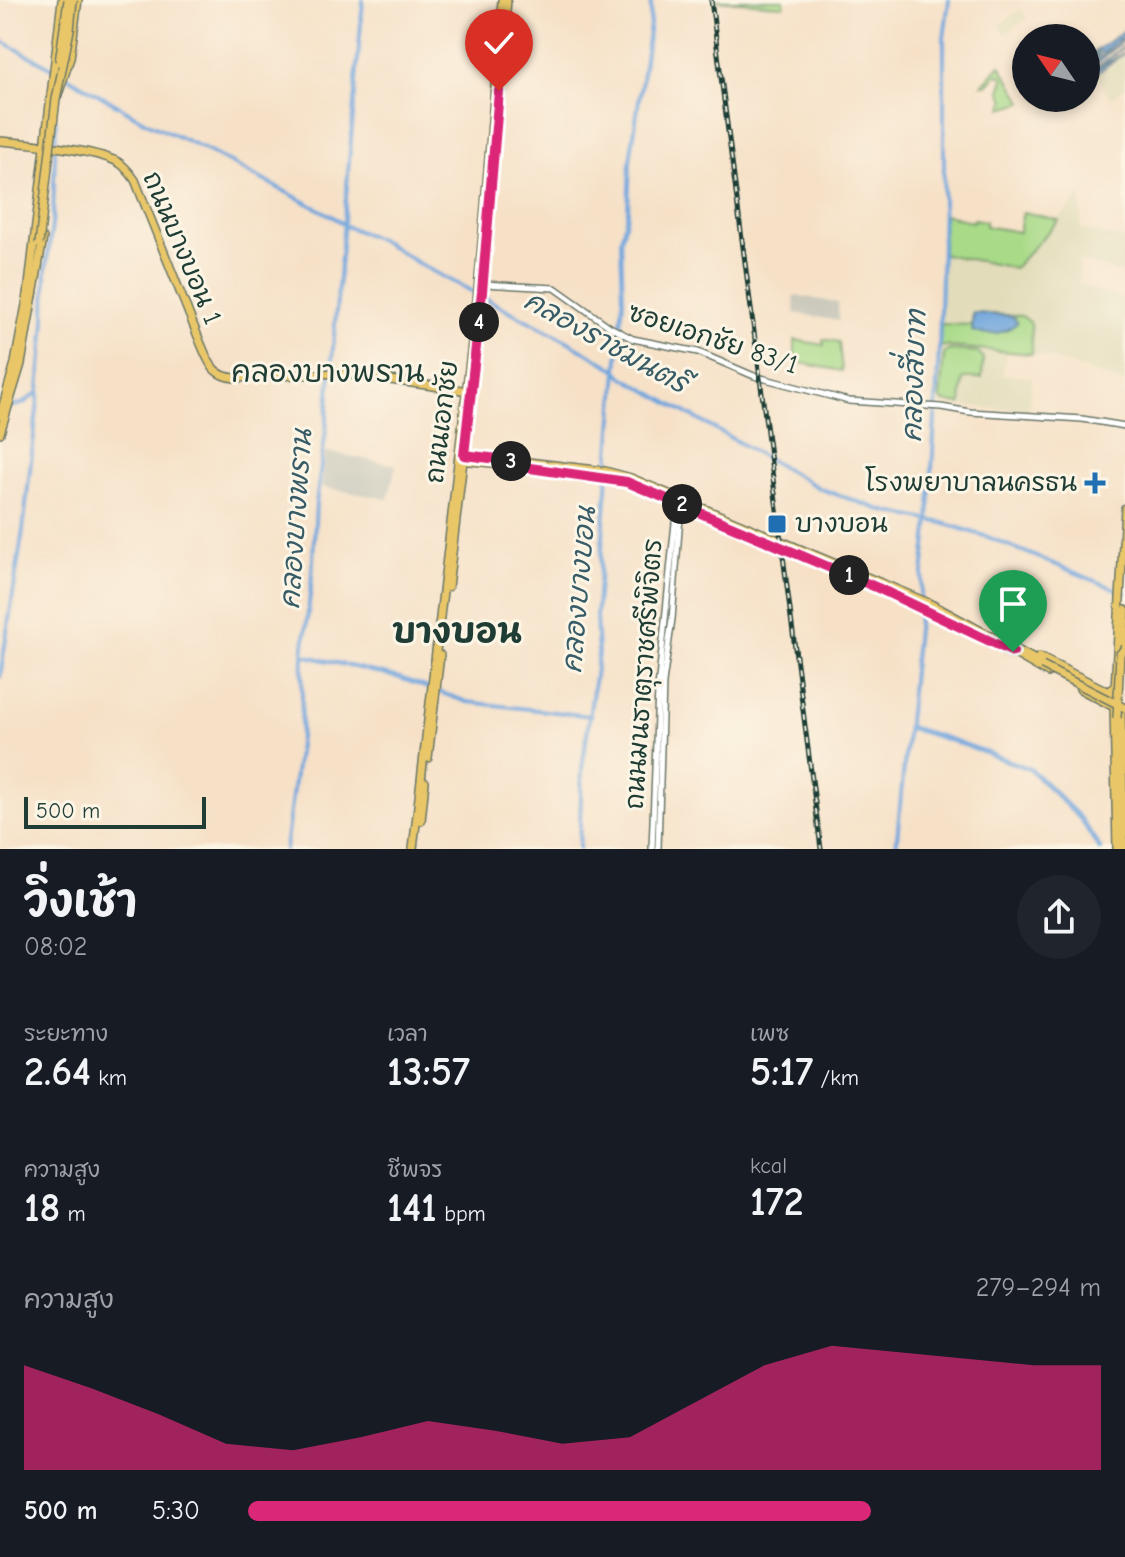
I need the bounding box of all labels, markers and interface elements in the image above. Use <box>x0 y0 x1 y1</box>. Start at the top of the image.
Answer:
pin <box>465 9 533 91</box>
icon: check <box>477 21 521 65</box>
north arrow <box>1012 24 1100 112</box>
map controls <box>1012 24 1100 112</box>
street label: ถนนบางบอน 1 <box>136 167 228 329</box>
water label: คลองราชมนตรี <box>519 282 699 403</box>
street label: ซอยเอกชัย 83/1 <box>624 297 802 381</box>
pin: 4 <box>459 302 499 342</box>
water label: คลองสี่บาท <box>886 307 932 443</box>
text: 4 <box>474 309 484 335</box>
district label: คลองบางพราน <box>232 355 424 390</box>
street label: ถนนเอกชัย <box>420 359 464 485</box>
water label: คลองบางพราน <box>274 427 318 610</box>
pin: 3 <box>491 441 531 481</box>
text: 3 <box>506 448 516 474</box>
place label: โรงพยาบาลนครธน <box>865 466 1077 498</box>
marker: โรงพยาบาลนครธน <box>1084 472 1106 494</box>
pin: 2 <box>662 484 702 524</box>
text: 2 <box>677 491 687 517</box>
water label: คลองบางบอน <box>556 504 602 674</box>
place label: บางบอน <box>795 509 888 539</box>
marker: บางบอน <box>766 513 788 535</box>
street label: ถนนมนธาตุราชศรีพิจิตร <box>619 537 671 811</box>
pin: 1 <box>829 555 869 595</box>
text: 1 <box>845 562 853 588</box>
pin <box>979 570 1047 652</box>
icon: arrive <box>991 582 1035 626</box>
district label: บางบอน <box>392 612 522 652</box>
scale bar <box>24 793 206 829</box>
text: 500 m <box>36 798 100 824</box>
button: share <box>1017 875 1101 959</box>
text: วิ่งเช้า <box>24 876 137 927</box>
text: 08:02 <box>24 932 87 962</box>
text: ระยะทาง <box>24 1021 108 1047</box>
text: เวลา <box>387 1021 428 1047</box>
text: เพซ <box>750 1021 789 1047</box>
text: 2.64 <box>24 1049 91 1095</box>
text: 13:57 <box>387 1049 470 1095</box>
text: 5:17 <box>750 1049 813 1095</box>
text: km <box>91 1065 127 1091</box>
text: /km <box>813 1065 859 1091</box>
text: kcal <box>750 1153 787 1179</box>
text: ความสูง <box>24 1157 100 1183</box>
text: ชีพจร <box>387 1157 442 1183</box>
text: 172 <box>750 1179 804 1225</box>
text: 18 <box>24 1185 60 1231</box>
text: 141 <box>387 1185 437 1231</box>
text: m <box>60 1201 86 1227</box>
text: bpm <box>437 1201 486 1227</box>
text: 279–294 m <box>976 1273 1101 1303</box>
text: ความสูง <box>24 1285 114 1315</box>
text: 500 m <box>24 1496 98 1526</box>
text: 5:30 <box>152 1496 200 1526</box>

